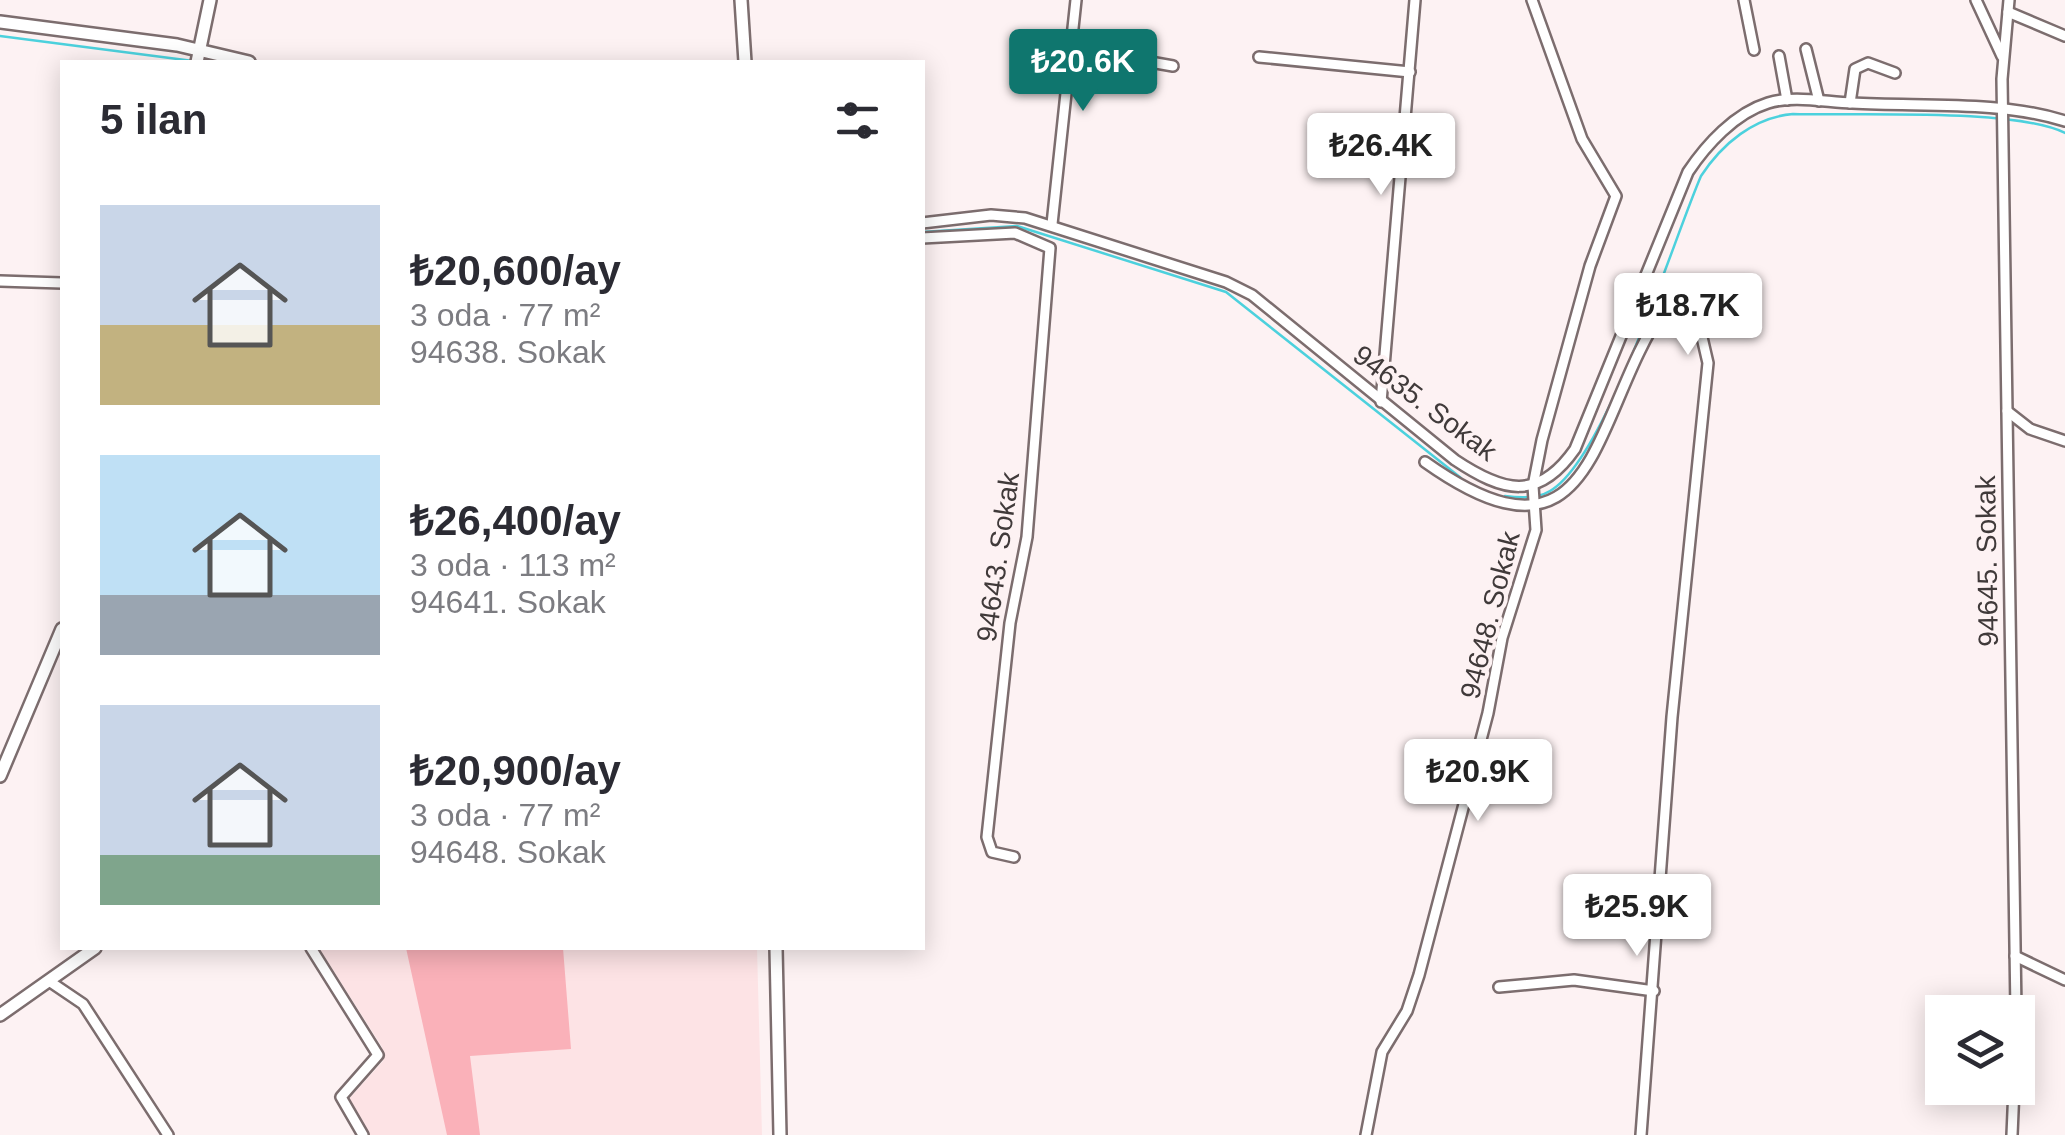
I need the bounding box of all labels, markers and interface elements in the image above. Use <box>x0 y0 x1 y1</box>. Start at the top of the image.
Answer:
pin: ₺20.6K <box>1002 29 1164 114</box>
text: ₺20.6K <box>1031 43 1135 79</box>
icon: filters <box>830 93 885 148</box>
text: 5 ilan <box>100 96 207 143</box>
pin: ₺26.4K <box>1300 113 1462 198</box>
text: ₺26.4K <box>1329 127 1433 163</box>
icon: home <box>180 245 300 365</box>
text: ₺20,600/ay <box>410 247 621 294</box>
pin: ₺18.7K <box>1607 273 1769 358</box>
text: ₺18.7K <box>1636 287 1740 323</box>
text: 3 oda · 77 m² <box>410 297 600 333</box>
text: 94638. Sokak <box>410 334 606 370</box>
street label: 94635. Sokak <box>1347 339 1504 468</box>
street label: 94643. Sokak <box>971 469 1025 644</box>
street label: 94645. Sokak <box>1970 474 2004 647</box>
icon: home <box>180 495 300 615</box>
text: ₺26,400/ay <box>410 497 621 544</box>
street label: 94648. Sokak <box>1454 527 1526 702</box>
text: 3 oda · 113 m² <box>410 547 616 583</box>
text: 94641. Sokak <box>410 584 606 620</box>
pin: ₺20.9K <box>1397 739 1559 824</box>
icon: home <box>180 745 300 865</box>
text: ₺20,900/ay <box>410 747 621 794</box>
text: ₺20.9K <box>1426 753 1530 789</box>
text: 3 oda · 77 m² <box>410 797 600 833</box>
text: 94648. Sokak <box>410 834 606 870</box>
pin: ₺25.9K <box>1556 874 1718 959</box>
text: ₺25.9K <box>1585 888 1689 924</box>
map controls <box>1925 995 2035 1105</box>
button: layers <box>1925 995 2035 1105</box>

